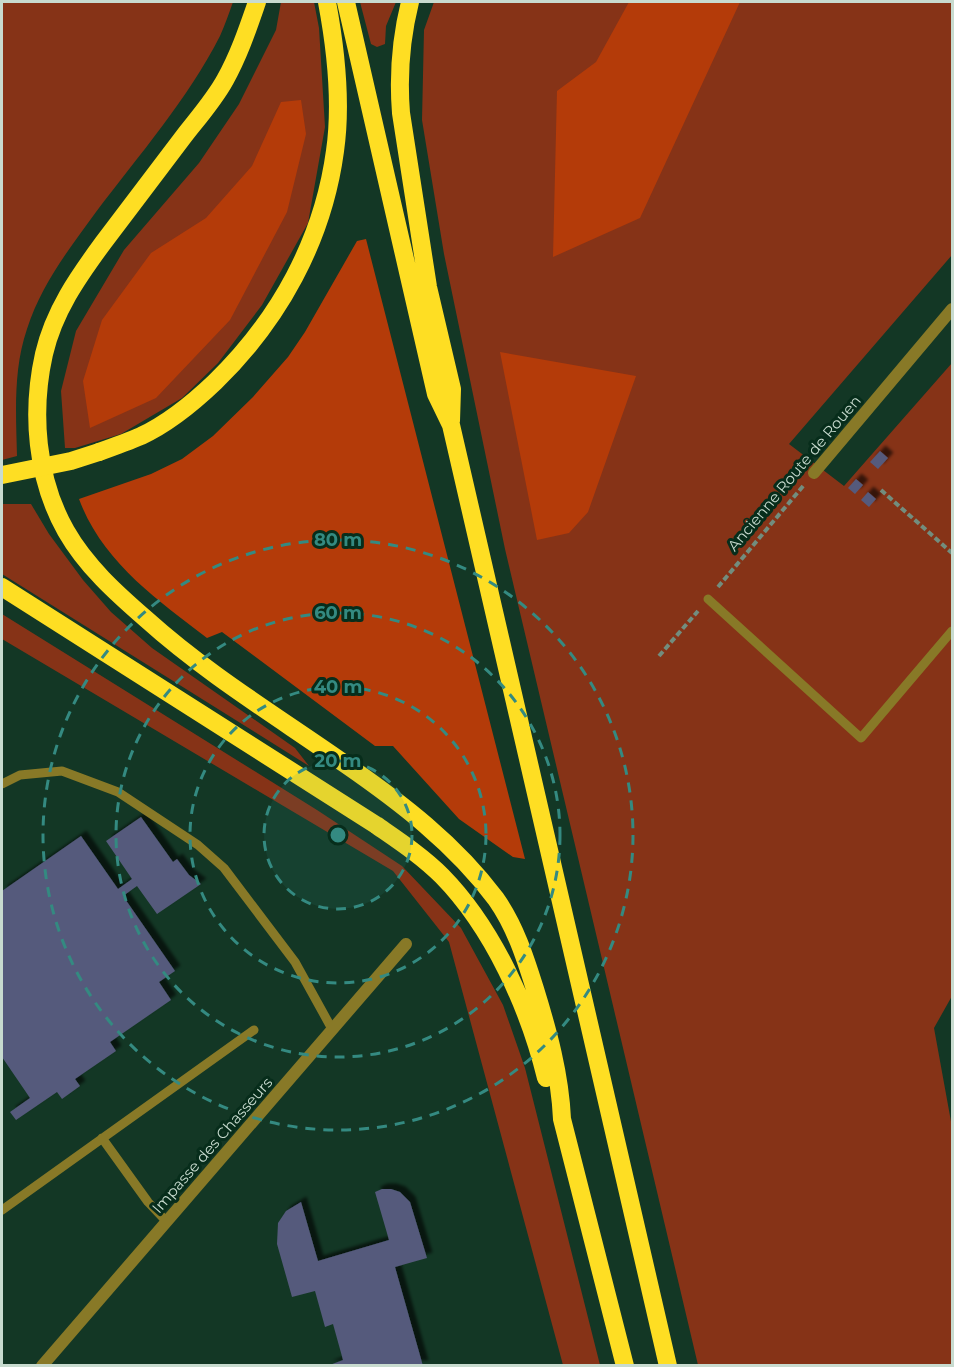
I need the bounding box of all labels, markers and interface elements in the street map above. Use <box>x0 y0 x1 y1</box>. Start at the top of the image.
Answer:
street label: Ancienne Route de Rouen <box>723 391 865 555</box>
text: 80 m <box>314 529 362 551</box>
text: 60 m <box>314 602 362 624</box>
text: 40 m <box>314 676 362 698</box>
text: 20 m <box>315 750 361 772</box>
centre of rings <box>328 825 348 845</box>
street label: Impasse des Chasseurs <box>148 1073 276 1217</box>

